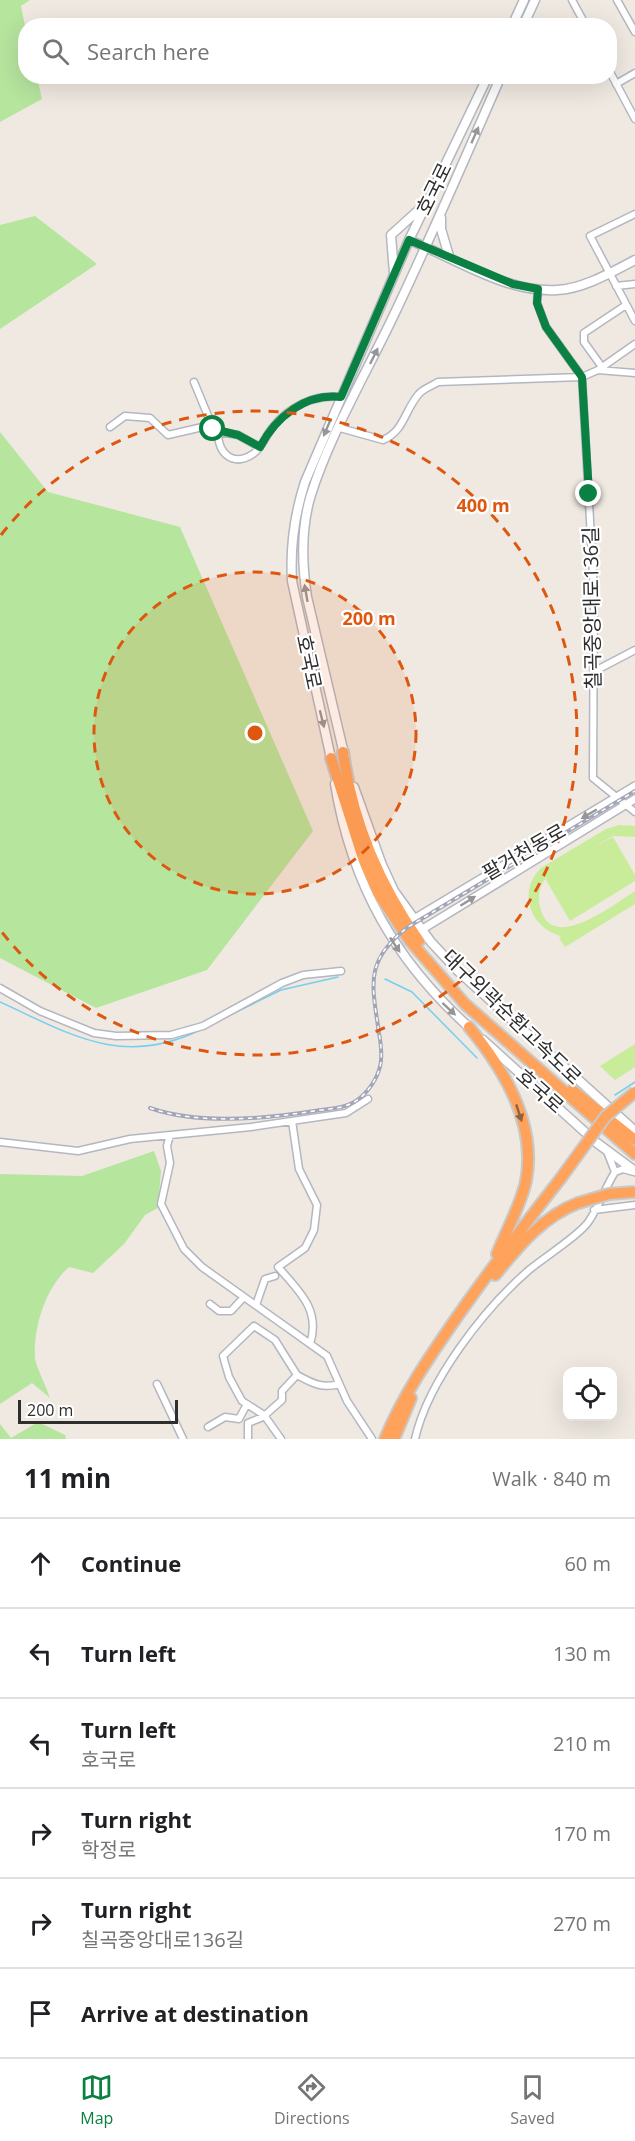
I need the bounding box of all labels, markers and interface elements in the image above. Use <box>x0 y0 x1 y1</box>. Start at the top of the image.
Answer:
search box <box>18 18 617 84</box>
icon: search <box>39 35 72 68</box>
text: Search here <box>87 36 210 66</box>
one-way arrow <box>470 126 480 144</box>
street label: 호국로 <box>409 158 458 220</box>
one-way arrow <box>370 348 379 365</box>
route start <box>199 415 225 441</box>
one-way arrow <box>323 420 332 437</box>
route end <box>575 480 601 506</box>
text: 400 m <box>456 493 510 517</box>
street label: 칠곡중앙대로136길 <box>577 526 606 690</box>
one-way arrow <box>301 583 310 602</box>
text: 200 m <box>342 606 396 630</box>
street label: 호국로 <box>291 632 328 692</box>
one-way arrow <box>317 710 327 728</box>
centre of rings <box>245 723 265 743</box>
one-way arrow <box>580 809 597 819</box>
street label: 팔거천동로 <box>477 817 570 886</box>
one-way arrow <box>460 896 476 907</box>
one-way arrow <box>390 937 401 953</box>
street label: 대구외곽순환고속도로 <box>437 943 588 1090</box>
one-way arrow <box>442 1002 457 1016</box>
street label: 호국로 <box>511 1062 570 1119</box>
one-way arrow <box>514 1104 524 1122</box>
map controls <box>563 1367 617 1421</box>
button: locate <box>563 1367 617 1421</box>
scale bar <box>18 1397 178 1424</box>
text: 200 m <box>27 1399 73 1421</box>
text: 11 min <box>24 1460 111 1496</box>
text: Walk · 840 m <box>492 1465 611 1492</box>
icon: ahead <box>24 1547 57 1580</box>
text: Continue <box>81 1548 181 1578</box>
text: 60 m <box>564 1550 611 1577</box>
icon: left <box>24 1637 57 1670</box>
text: Turn left <box>81 1638 176 1668</box>
text: 130 m <box>553 1640 611 1667</box>
text: Turn left <box>81 1714 176 1744</box>
icon: left <box>24 1727 57 1760</box>
text: 210 m <box>553 1730 611 1757</box>
text: 호국로 <box>81 1746 136 1773</box>
text: Turn right <box>81 1804 192 1834</box>
icon: right <box>24 1817 57 1850</box>
text: 170 m <box>553 1820 611 1847</box>
text: 학정로 <box>81 1836 136 1863</box>
text: Turn right <box>81 1894 192 1924</box>
icon: right <box>24 1907 57 1940</box>
text: 270 m <box>553 1910 611 1937</box>
text: 칠곡중앙대로136길 <box>81 1926 244 1953</box>
icon: arrive <box>24 1997 57 2030</box>
text: Arrive at destination <box>81 1998 309 2028</box>
tab: Map <box>80 2071 113 2129</box>
tab: Directions <box>274 2071 350 2129</box>
tab: Saved <box>510 2071 555 2129</box>

